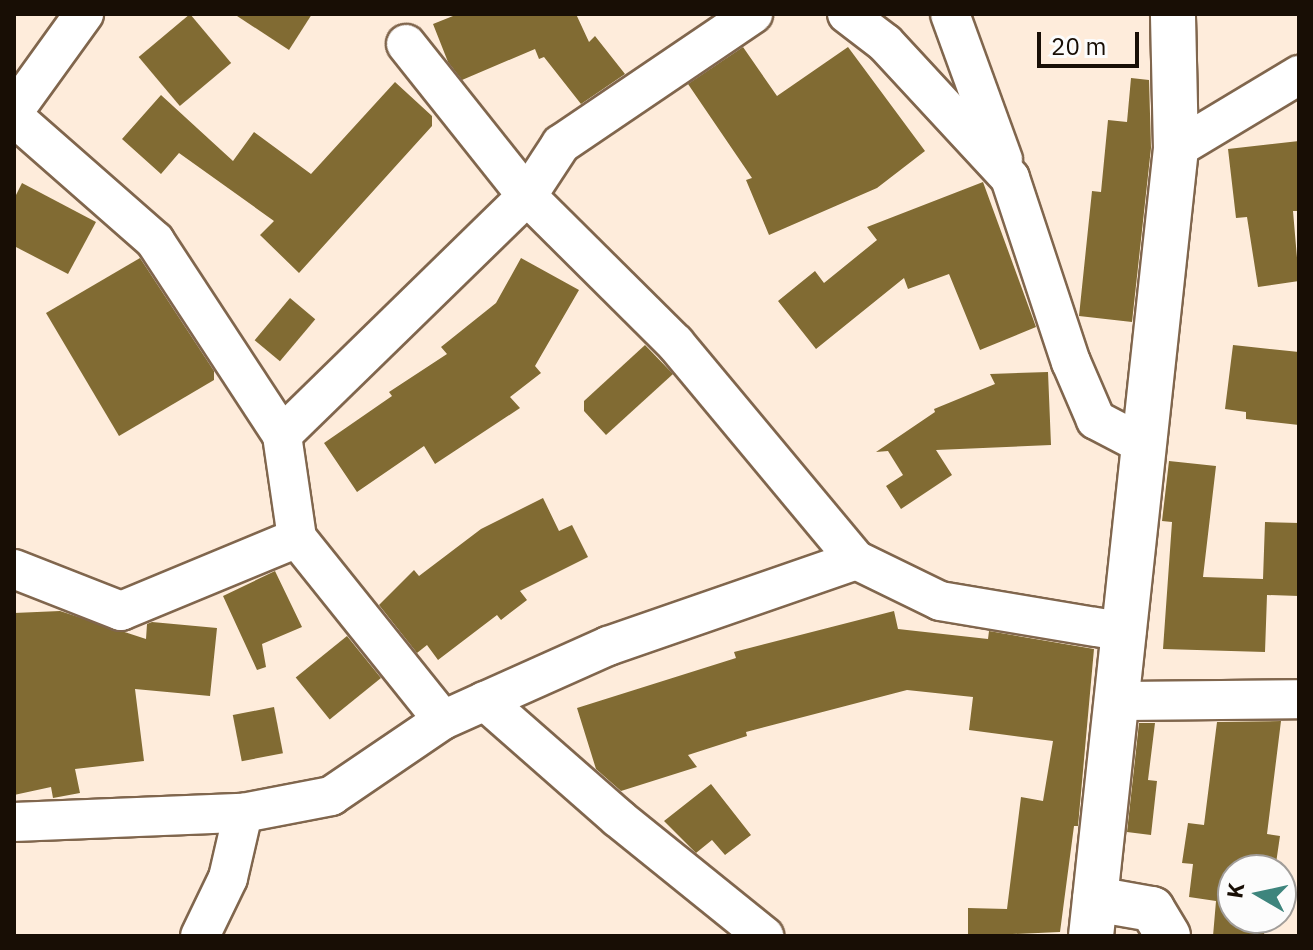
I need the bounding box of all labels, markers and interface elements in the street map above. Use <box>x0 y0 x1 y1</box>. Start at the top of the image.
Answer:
scale bar <box>1041 16 1143 66</box>
text: 20 m <box>1051 30 1106 62</box>
north arrow <box>1217 854 1297 934</box>
text: K <box>1219 881 1250 900</box>

